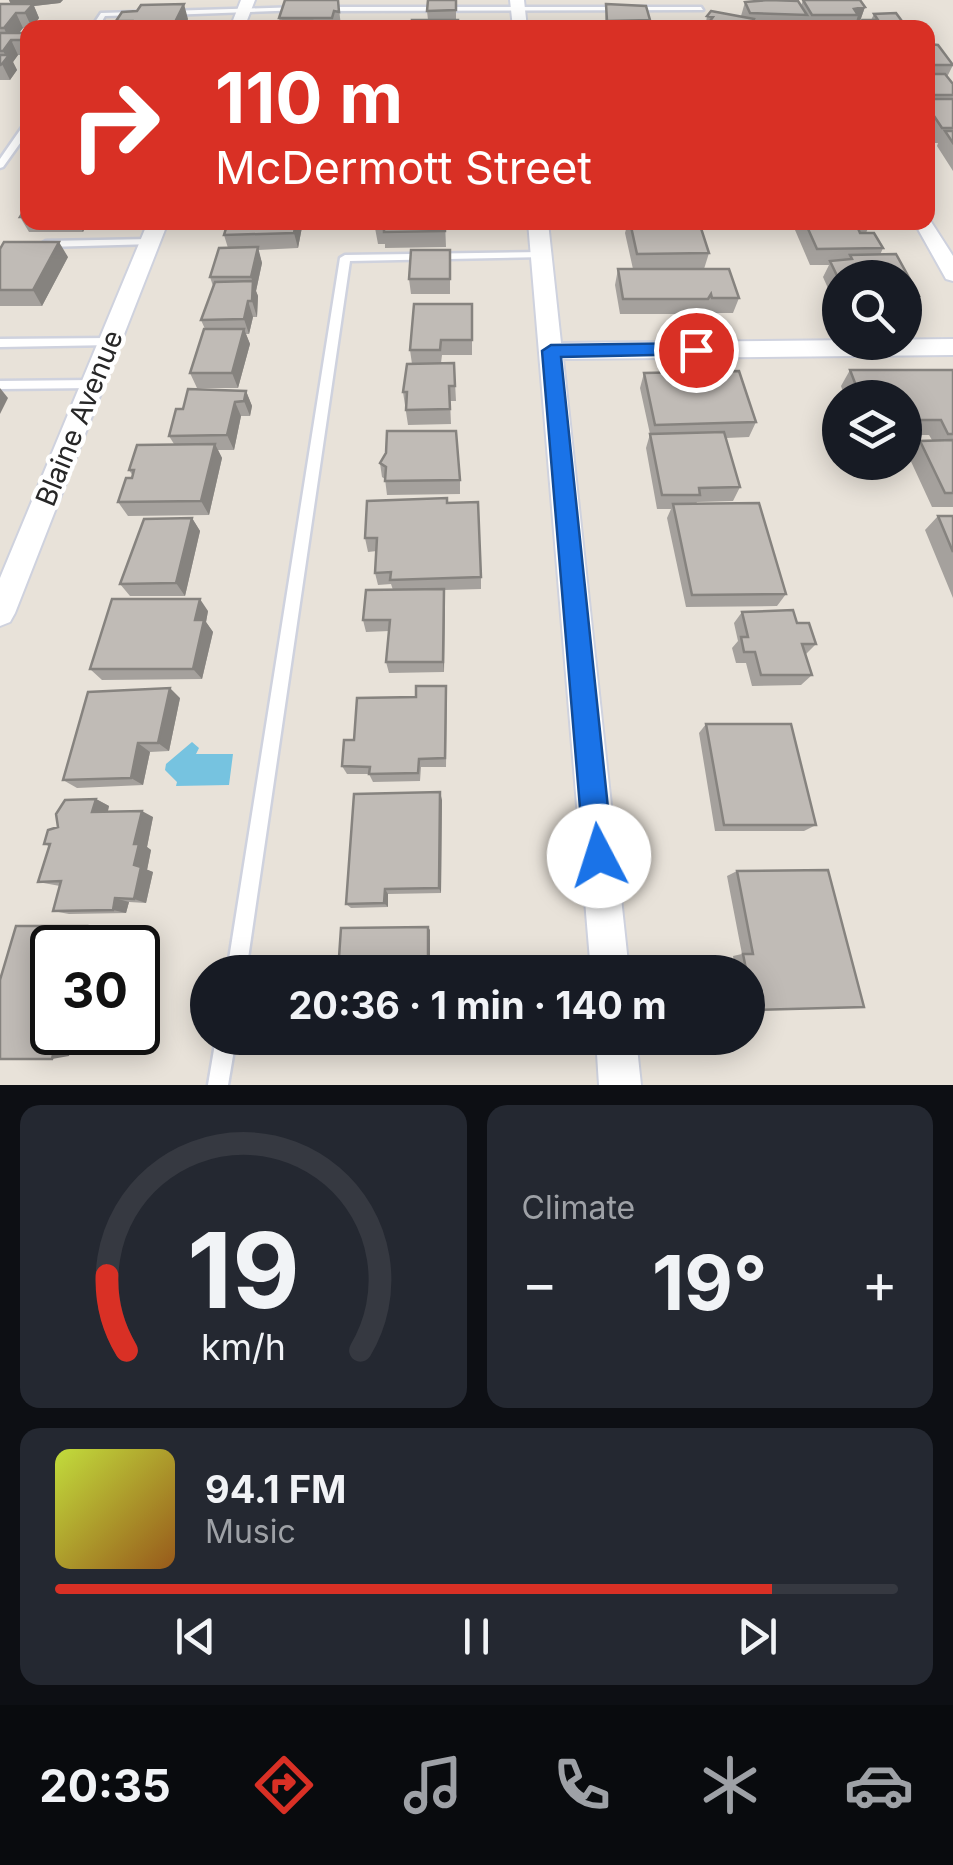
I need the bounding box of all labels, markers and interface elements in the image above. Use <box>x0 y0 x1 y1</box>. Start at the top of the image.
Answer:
text: 110 m <box>215 55 403 140</box>
icon: right <box>50 60 180 190</box>
text: McDermott Street <box>215 140 592 195</box>
map controls <box>822 260 922 480</box>
button: search <box>822 260 922 360</box>
pin <box>654 308 739 393</box>
icon: arrive <box>669 323 724 378</box>
street label: Blaine Avenue <box>28 325 130 511</box>
button: layers <box>822 380 922 480</box>
position arrow <box>547 804 651 908</box>
speed limit sign: 30 <box>30 925 160 1055</box>
text: 20:36 · 1 min · 140 m <box>288 982 667 1028</box>
text: Climate <box>522 1188 635 1227</box>
text: 19 <box>187 1207 299 1333</box>
text: 19° <box>652 1237 768 1328</box>
text: − <box>522 1250 558 1316</box>
text: + <box>862 1250 898 1316</box>
text: km/h <box>201 1325 286 1369</box>
text: 94.1 FM <box>205 1466 346 1512</box>
text: Music <box>205 1512 296 1551</box>
icon: previous <box>168 1609 223 1664</box>
icon: pause <box>449 1609 504 1664</box>
icon: next <box>730 1609 785 1664</box>
icon: directions <box>249 1750 319 1820</box>
icon: music <box>398 1750 468 1820</box>
icon: phone <box>547 1750 617 1820</box>
icon: climate <box>695 1750 765 1820</box>
icon: car <box>844 1750 914 1820</box>
text: 20:35 <box>39 1758 171 1813</box>

